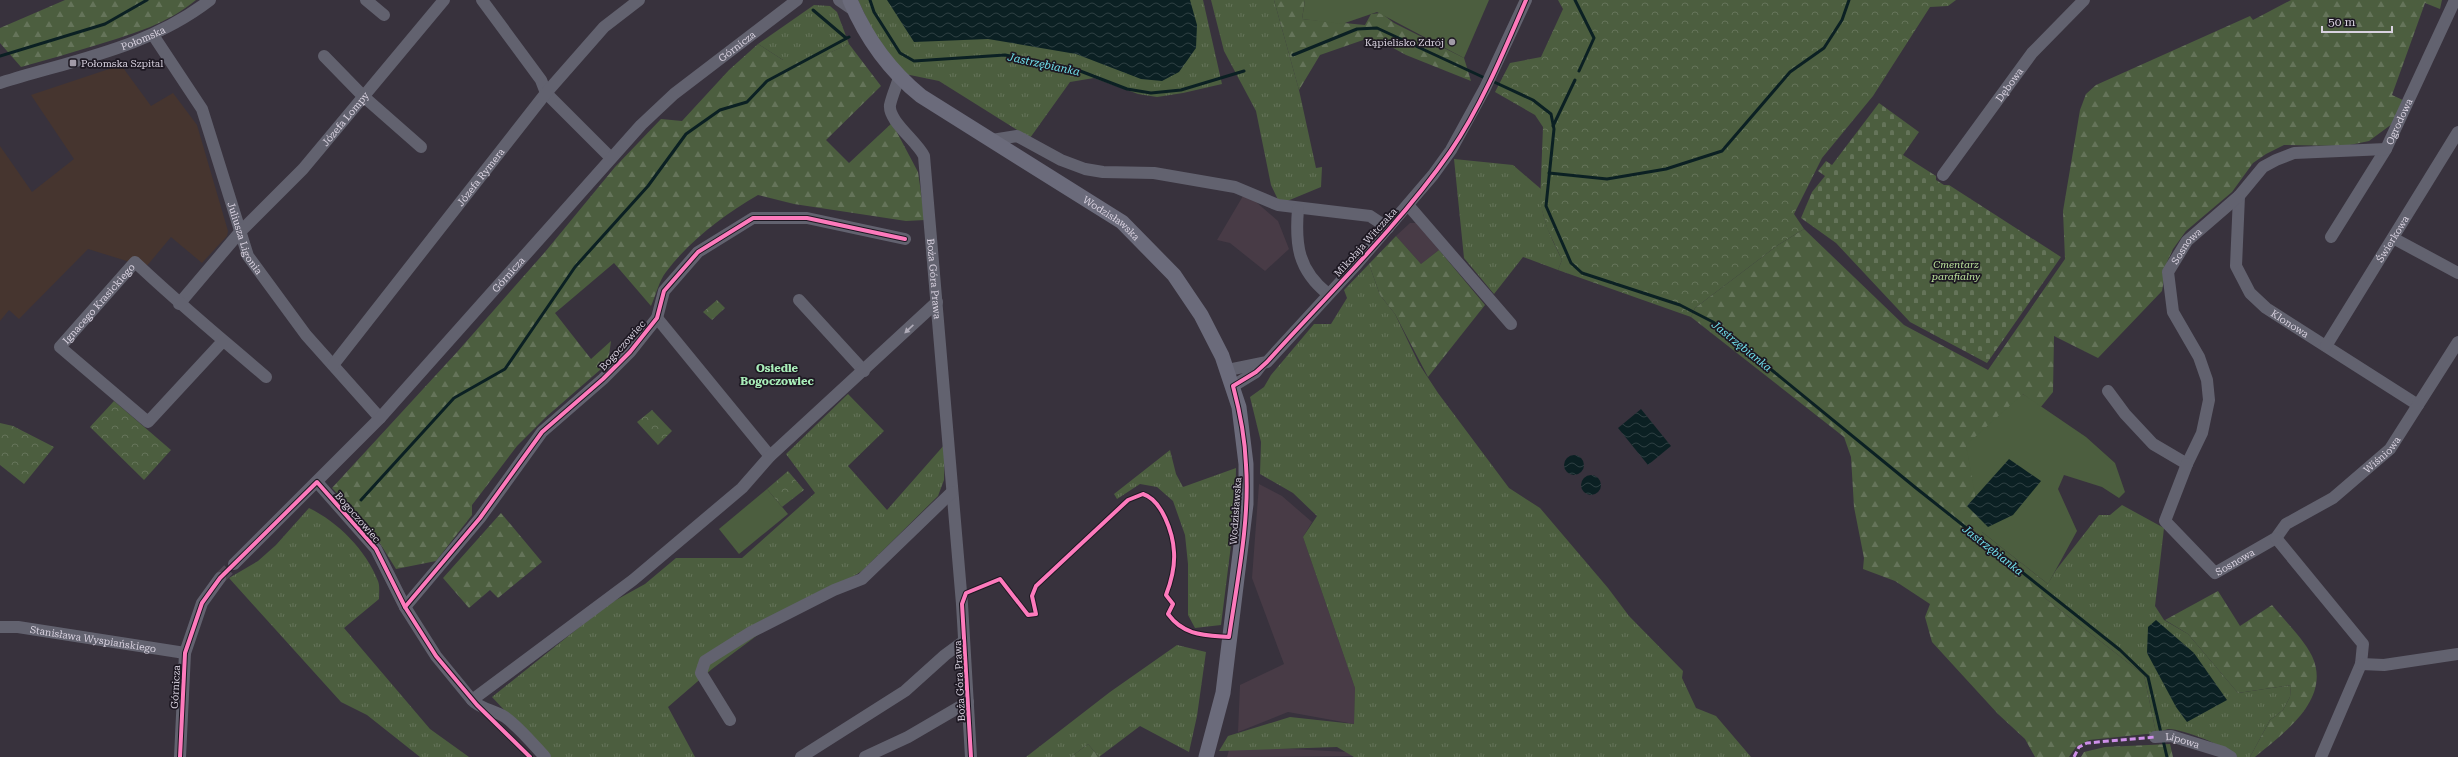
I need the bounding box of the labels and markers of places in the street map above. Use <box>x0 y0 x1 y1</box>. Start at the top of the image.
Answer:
place label: Kąpielisko Zdrój <box>1365 37 1444 48</box>
marker: Kąpielisko Zdrój <box>1447 37 1457 47</box>
marker: Połomska Szpital <box>68 58 78 68</box>
place label: Połomska Szpital <box>81 58 163 69</box>

